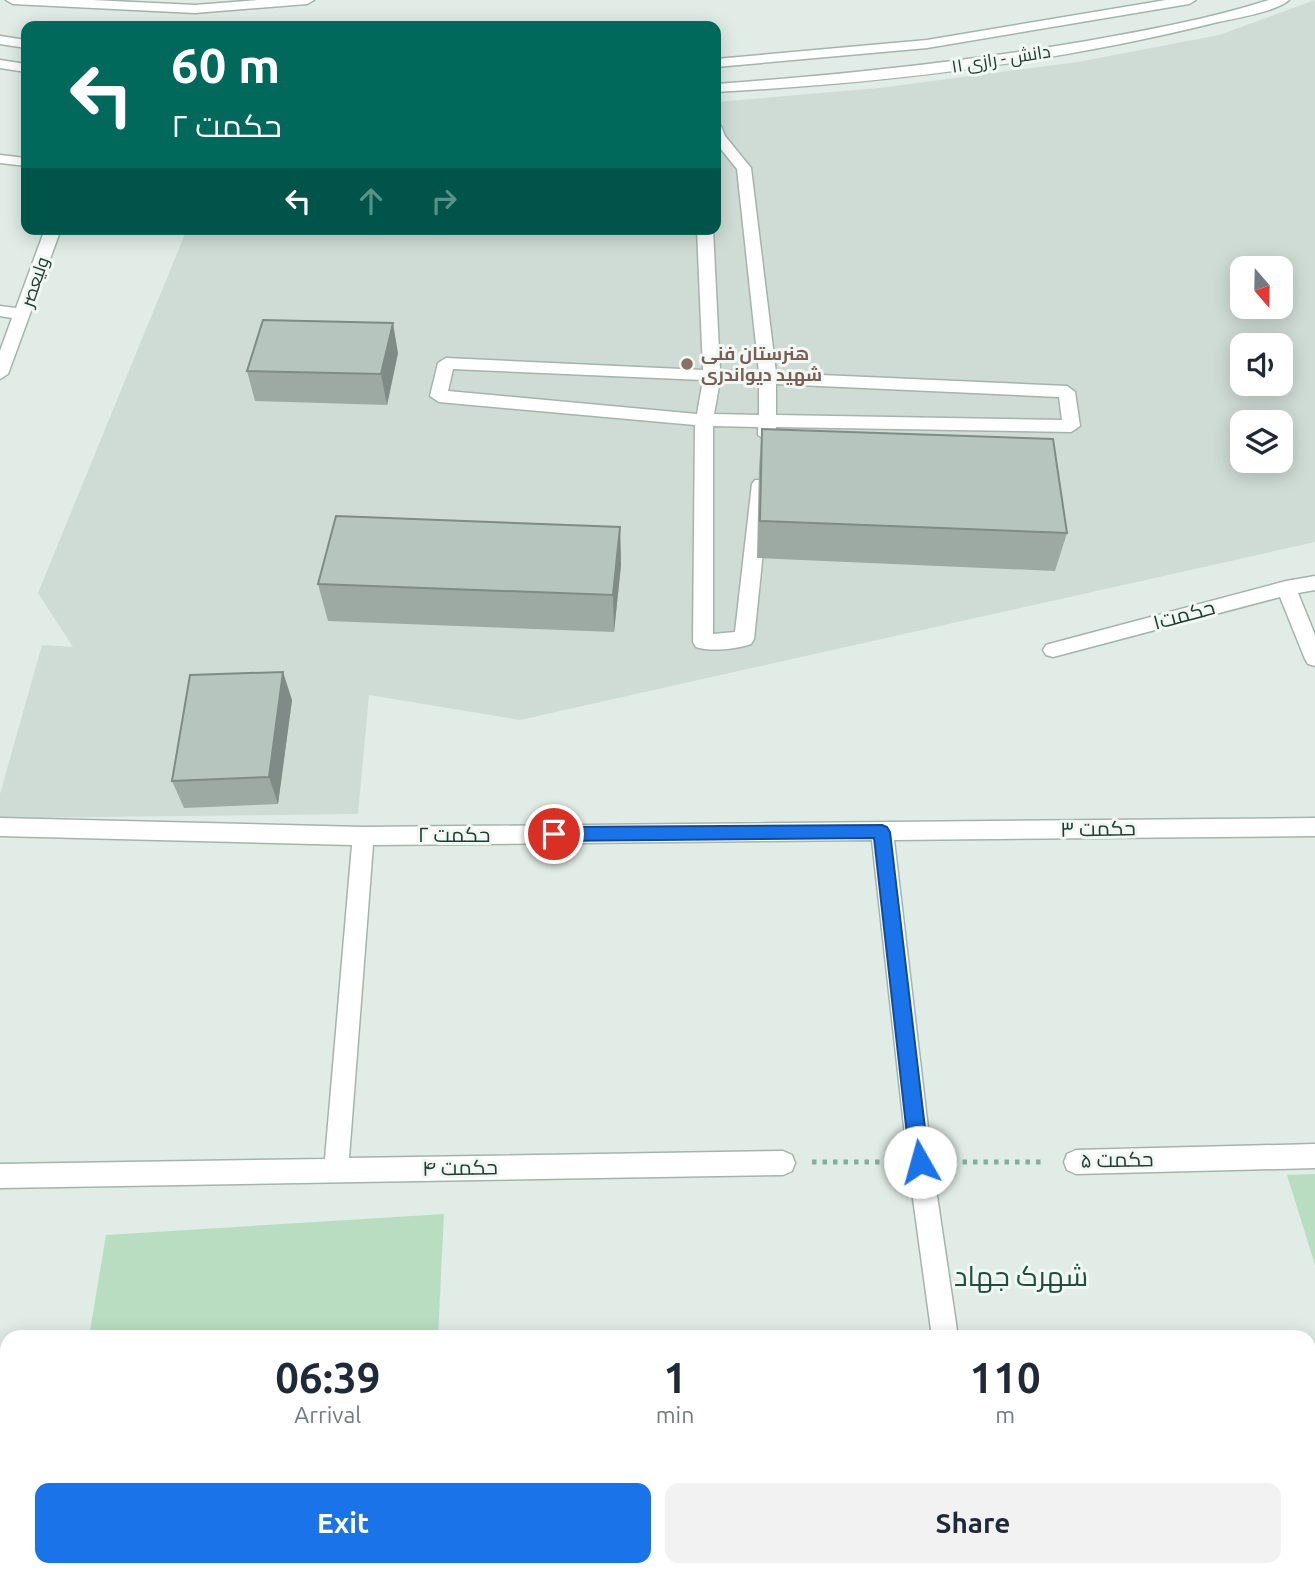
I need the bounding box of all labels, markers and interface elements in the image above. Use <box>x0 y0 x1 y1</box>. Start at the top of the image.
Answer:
text: 60 m <box>171 37 280 92</box>
street label: دانش - رازی ۱۱ <box>950 40 1052 78</box>
icon: left <box>56 49 147 140</box>
text: حکمت ۲ <box>171 107 282 143</box>
icon: left <box>279 182 317 220</box>
icon: ahead <box>352 182 390 220</box>
icon: right <box>425 182 463 220</box>
street label: ولیعصر <box>16 254 54 311</box>
north arrow <box>1230 256 1293 318</box>
map controls <box>1230 256 1293 473</box>
button: sound <box>1230 333 1293 396</box>
place label: هنرستان فنی شهید دیواندری <box>701 343 822 386</box>
marker: هنرستان فنی شهید دیواندری <box>679 356 695 372</box>
button: layers <box>1230 410 1293 473</box>
street label: حکمت۱ <box>1150 594 1217 634</box>
pin <box>524 804 584 864</box>
icon: arrive <box>535 815 573 853</box>
street label: حکمت ۳ <box>1060 815 1136 841</box>
street label: حکمت ۲ <box>418 822 490 846</box>
position arrow <box>883 1125 957 1199</box>
street label: حکمت ۵ <box>1080 1146 1154 1172</box>
street label: حکمت ۴ <box>422 1154 498 1180</box>
district label: شهرک جهاد <box>954 1260 1088 1293</box>
text: 06:39 <box>275 1354 380 1401</box>
text: 1 <box>663 1354 687 1401</box>
text: 110 <box>970 1354 1041 1401</box>
text: Arrival <box>294 1402 361 1427</box>
text: min <box>656 1402 694 1427</box>
text: m <box>995 1402 1015 1427</box>
button: Exit <box>35 1483 651 1563</box>
button: Share <box>665 1483 1281 1563</box>

